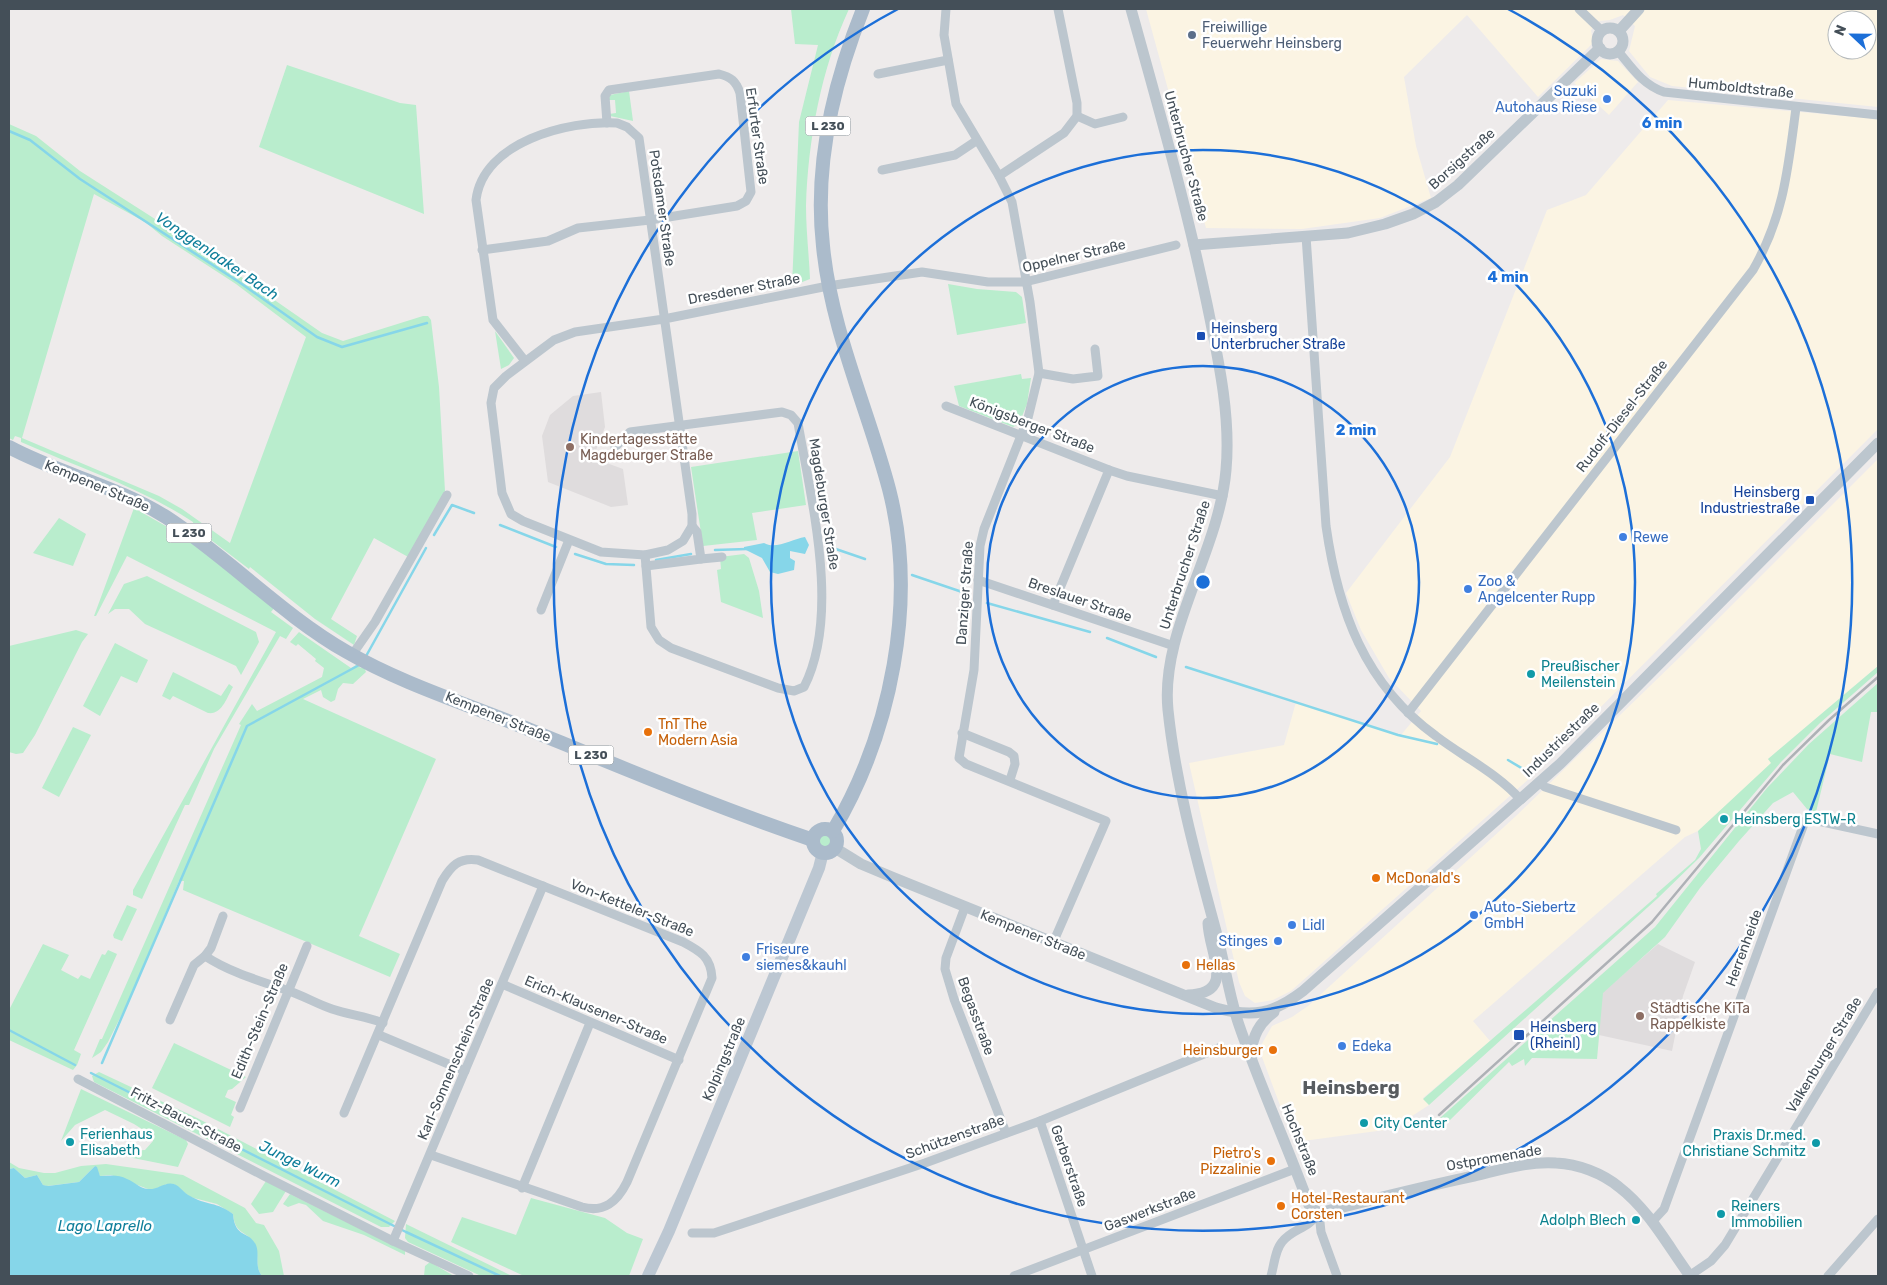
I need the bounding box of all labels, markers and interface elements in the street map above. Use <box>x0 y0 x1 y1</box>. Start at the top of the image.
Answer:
north arrow <box>1827 10 1877 60</box>
place label: Freiwillige Feuerwehr Heinsberg <box>1202 19 1342 52</box>
text: N <box>1831 22 1850 38</box>
marker: Freiwillige Feuerwehr Heinsberg <box>1186 29 1198 41</box>
street label: Humboldtstraße <box>1687 74 1795 102</box>
place label: Suzuki Autohaus Riese <box>1495 83 1597 116</box>
street label: Erfurter Straße <box>742 86 772 186</box>
street label: Unterbrucher Straße <box>1160 89 1212 223</box>
marker: Suzuki Autohaus Riese <box>1601 93 1613 105</box>
text: 6 min <box>1642 114 1682 132</box>
road number: L 230 <box>806 116 850 136</box>
street label: Borsigstraße <box>1425 125 1499 193</box>
street label: Potsdamer Straße <box>645 149 679 267</box>
water label: Vonggenlaaker Bach <box>152 208 282 304</box>
street label: Oppelner Straße <box>1021 236 1127 276</box>
text: 4 min <box>1487 268 1529 286</box>
street label: Dresdener Straße <box>686 270 802 308</box>
place label: Heinsberg Unterbrucher Straße <box>1211 320 1346 353</box>
marker: Heinsberg Unterbrucher Straße <box>1195 330 1207 342</box>
street label: Rudolf-Diesel-Straße <box>1573 356 1671 476</box>
street label: Königsberger Straße <box>967 393 1097 457</box>
text: 2 min <box>1336 421 1376 439</box>
place label: Kindertagesstätte Magdeburger Straße <box>580 431 713 464</box>
street label: Magdeburger Straße <box>805 437 843 571</box>
marker: Kindertagesstätte Magdeburger Straße <box>564 441 576 453</box>
street label: Kempener Straße <box>42 456 152 516</box>
place label: Heinsberg Industriestraße <box>1700 484 1800 517</box>
marker: Heinsberg Industriestraße <box>1804 494 1816 506</box>
street label: Unterbrucher Straße <box>1156 498 1214 632</box>
road number: L 230 <box>166 524 212 542</box>
place label: Rewe <box>1633 529 1669 546</box>
marker: Rewe <box>1617 531 1629 543</box>
street label: Danziger Straße <box>953 540 977 646</box>
centre of rings <box>1194 573 1212 591</box>
place label: Zoo & Angelcenter Rupp <box>1478 573 1595 606</box>
street label: Breslauer Straße <box>1026 574 1134 626</box>
marker: Zoo & Angelcenter Rupp <box>1462 583 1474 595</box>
place label: Preußischer Meilenstein <box>1541 658 1620 691</box>
marker: Preußischer Meilenstein <box>1525 668 1537 680</box>
street label: Kempener Straße <box>443 688 553 746</box>
street label: Industriestraße <box>1519 699 1603 781</box>
place label: TnT The Modern Asia <box>658 716 738 749</box>
marker: TnT The Modern Asia <box>642 726 654 738</box>
road number: L 230 <box>568 746 614 764</box>
place label: Heinsberg ESTW-R <box>1734 811 1856 828</box>
marker: Heinsberg ESTW-R <box>1718 813 1730 825</box>
place label: McDonald's <box>1386 870 1460 887</box>
marker: McDonald's <box>1370 872 1382 884</box>
street label: Von-Ketteler-Straße <box>568 875 697 941</box>
place label: Auto-Siebertz GmbH <box>1484 899 1576 932</box>
street label: Kempener Straße <box>978 906 1088 964</box>
street label: Herrenheide <box>1722 907 1766 989</box>
marker: Auto-Siebertz GmbH <box>1468 909 1480 921</box>
place label: Lidl <box>1302 917 1325 934</box>
marker: Lidl <box>1286 919 1298 931</box>
place label: Stinges <box>1219 933 1268 950</box>
marker: Stinges <box>1272 935 1284 947</box>
place label: Friseure siemes&kauhl <box>756 941 847 974</box>
marker: Friseure siemes&kauhl <box>740 951 752 963</box>
place label: Hellas <box>1196 957 1236 974</box>
marker: Hellas <box>1180 959 1192 971</box>
street label: Edith-Stein-Straße <box>228 960 292 1082</box>
street label: Erich-Klausener-Straße <box>522 972 670 1048</box>
street label: Karl-Sonnenschein-Straße <box>414 975 498 1142</box>
street label: Begasstraße <box>954 975 998 1058</box>
street label: Valkenburger Straße <box>1783 994 1865 1116</box>
place label: Städtische KiTa Rappelkiste <box>1650 1000 1750 1033</box>
marker: Städtische KiTa Rappelkiste <box>1634 1010 1646 1022</box>
street label: Kolpingstraße <box>699 1014 749 1104</box>
place label: Heinsberg (Rheinl) <box>1530 1019 1597 1052</box>
marker: Heinsberg (Rheinl) <box>1512 1028 1526 1042</box>
place label: Edeka <box>1352 1038 1391 1055</box>
marker: Edeka <box>1336 1040 1348 1052</box>
place label: Heinsburger <box>1183 1042 1264 1059</box>
marker: Heinsburger <box>1267 1044 1279 1056</box>
district label: Heinsberg <box>1302 1076 1400 1099</box>
street label: Fritz-Bauer-Straße <box>128 1084 245 1157</box>
street label: Hochstraße <box>1278 1102 1322 1179</box>
street label: Schützenstraße <box>903 1111 1007 1163</box>
place label: City Center <box>1374 1115 1448 1132</box>
marker: City Center <box>1358 1117 1370 1129</box>
street label: Gerberstraße <box>1047 1123 1091 1209</box>
place label: Ferienhaus Elisabeth <box>80 1126 153 1159</box>
place label: Praxis Dr.med. Christiane Schmitz <box>1683 1127 1806 1160</box>
marker: Ferienhaus Elisabeth <box>64 1136 76 1148</box>
water label: Junge Wurm <box>256 1137 344 1191</box>
marker: Praxis Dr.med. Christiane Schmitz <box>1810 1137 1822 1149</box>
street label: Ostpromenade <box>1445 1141 1543 1175</box>
place label: Pietro's Pizzalinie <box>1200 1145 1261 1178</box>
marker: Pietro's Pizzalinie <box>1265 1155 1277 1167</box>
street label: Gaswerkstraße <box>1102 1185 1199 1235</box>
place label: Hotel-Restaurant Corsten <box>1291 1190 1405 1223</box>
place label: Reiners Immobilien <box>1731 1198 1803 1231</box>
marker: Hotel-Restaurant Corsten <box>1275 1200 1287 1212</box>
marker: Reiners Immobilien <box>1715 1208 1727 1220</box>
place label: Adolph Blech <box>1540 1212 1626 1229</box>
marker: Adolph Blech <box>1630 1214 1642 1226</box>
water label: Lago Laprello <box>58 1217 153 1235</box>

